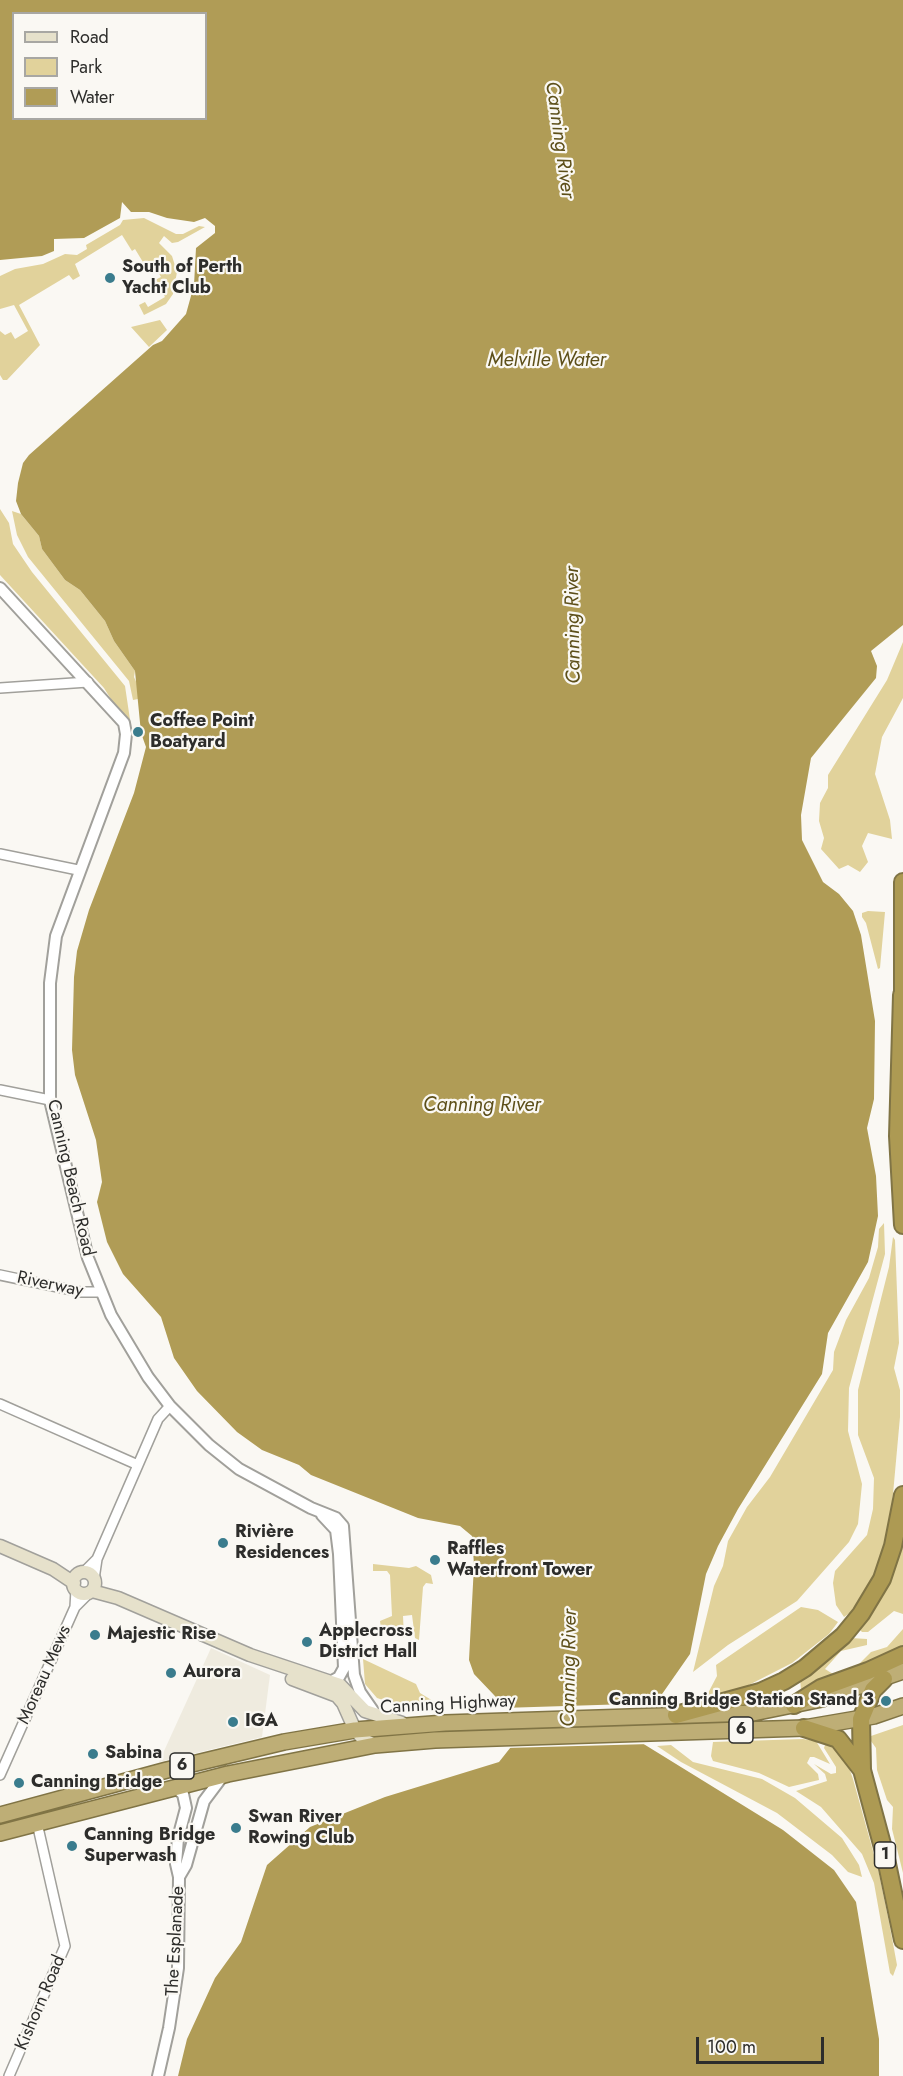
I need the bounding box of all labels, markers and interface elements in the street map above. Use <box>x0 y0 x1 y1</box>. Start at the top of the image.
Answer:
legend <box>12 12 207 120</box>
text: Road <box>70 24 109 50</box>
text: Park <box>70 54 102 80</box>
water label: Canning River <box>539 80 579 200</box>
text: Water <box>70 84 114 110</box>
place label: South of Perth Yacht Club <box>122 257 242 300</box>
marker: South of Perth Yacht Club <box>103 271 117 285</box>
water label: Melville Water <box>488 349 606 373</box>
water label: Canning River <box>561 566 587 684</box>
place label: Coffee Point Boatyard <box>150 711 254 754</box>
marker: Coffee Point Boatyard <box>131 725 145 739</box>
water label: Canning River <box>423 1094 541 1118</box>
street label: Canning Beach Road <box>41 1098 99 1258</box>
street label: Riverway <box>15 1267 85 1303</box>
place label: Rivière Residences <box>235 1522 329 1564</box>
marker: Rivière Residences <box>216 1536 230 1550</box>
place label: Raffles Waterfront Tower <box>447 1539 593 1582</box>
marker: Raffles Waterfront Tower <box>428 1553 442 1567</box>
water label: Canning River <box>557 1609 583 1727</box>
place label: Applecross District Hall <box>319 1621 417 1664</box>
street label: Moreau Mews <box>14 1622 76 1728</box>
place label: Majestic Rise <box>107 1624 216 1646</box>
marker: Majestic Rise <box>88 1628 102 1642</box>
marker: Applecross District Hall <box>300 1635 314 1649</box>
place label: Aurora <box>183 1662 241 1684</box>
marker: Aurora <box>164 1666 178 1680</box>
place label: Canning Bridge Station Stand 3 <box>609 1690 874 1712</box>
street label: Canning Highway <box>380 1691 516 1719</box>
marker: Canning Bridge Station Stand 3 <box>879 1694 893 1708</box>
place label: IGA <box>245 1711 278 1733</box>
marker: IGA <box>226 1715 240 1729</box>
road number: 6 <box>729 1717 753 1743</box>
place label: Sabina <box>105 1743 162 1765</box>
marker: Sabina <box>86 1747 100 1761</box>
road number: 6 <box>170 1753 194 1779</box>
place label: Canning Bridge <box>31 1772 162 1794</box>
marker: Canning Bridge <box>12 1776 26 1790</box>
place label: Swan River Rowing Club <box>248 1807 354 1850</box>
marker: Swan River Rowing Club <box>229 1821 243 1835</box>
place label: Canning Bridge Superwash <box>84 1825 215 1868</box>
marker: Canning Bridge Superwash <box>65 1839 79 1853</box>
road number: 1 <box>874 1842 896 1868</box>
street label: The Esplanade <box>162 1885 190 1997</box>
street label: Kishorn Road <box>11 1952 71 2054</box>
scale bar <box>699 2025 826 2063</box>
text: 100 m <box>707 2034 756 2060</box>

